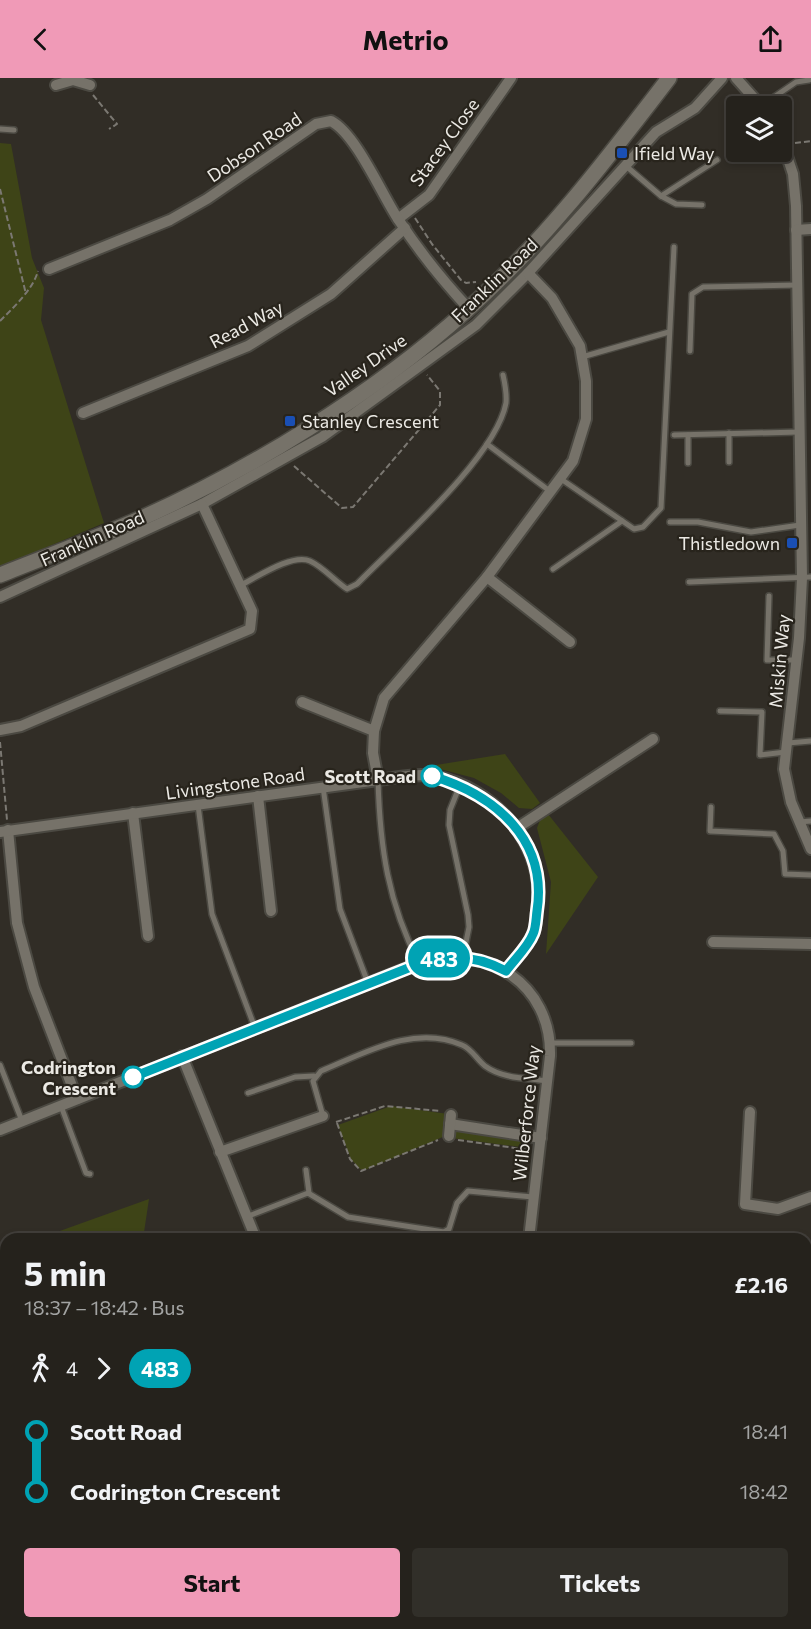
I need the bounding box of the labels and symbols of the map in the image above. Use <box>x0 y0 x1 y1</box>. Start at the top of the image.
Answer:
street label: Stacey Close <box>405 94 483 190</box>
street label: Dobson Road <box>203 107 305 187</box>
place label: Ifield Way <box>634 142 715 164</box>
marker: Ifield Way <box>615 146 629 160</box>
street label: Franklin Road <box>446 233 542 327</box>
street label: Read Way <box>205 295 287 353</box>
street label: Valley Drive <box>320 329 410 401</box>
place label: Stanley Crescent <box>302 410 439 432</box>
marker: Stanley Crescent <box>283 414 297 428</box>
street label: Franklin Road <box>37 505 147 571</box>
place label: Thistledown <box>678 532 780 554</box>
marker: Thistledown <box>785 536 799 550</box>
street label: Miskin Way <box>764 613 794 709</box>
street label: Livingstone Road <box>164 762 306 804</box>
place label: Scott Road <box>325 765 416 787</box>
marker: Scott Road <box>421 765 443 787</box>
line badge: 483 <box>404 938 474 978</box>
street label: Wilberforce Way <box>508 1044 544 1182</box>
place label: Codrington Crescent <box>21 1056 116 1099</box>
marker: Codrington Crescent <box>122 1066 144 1088</box>

